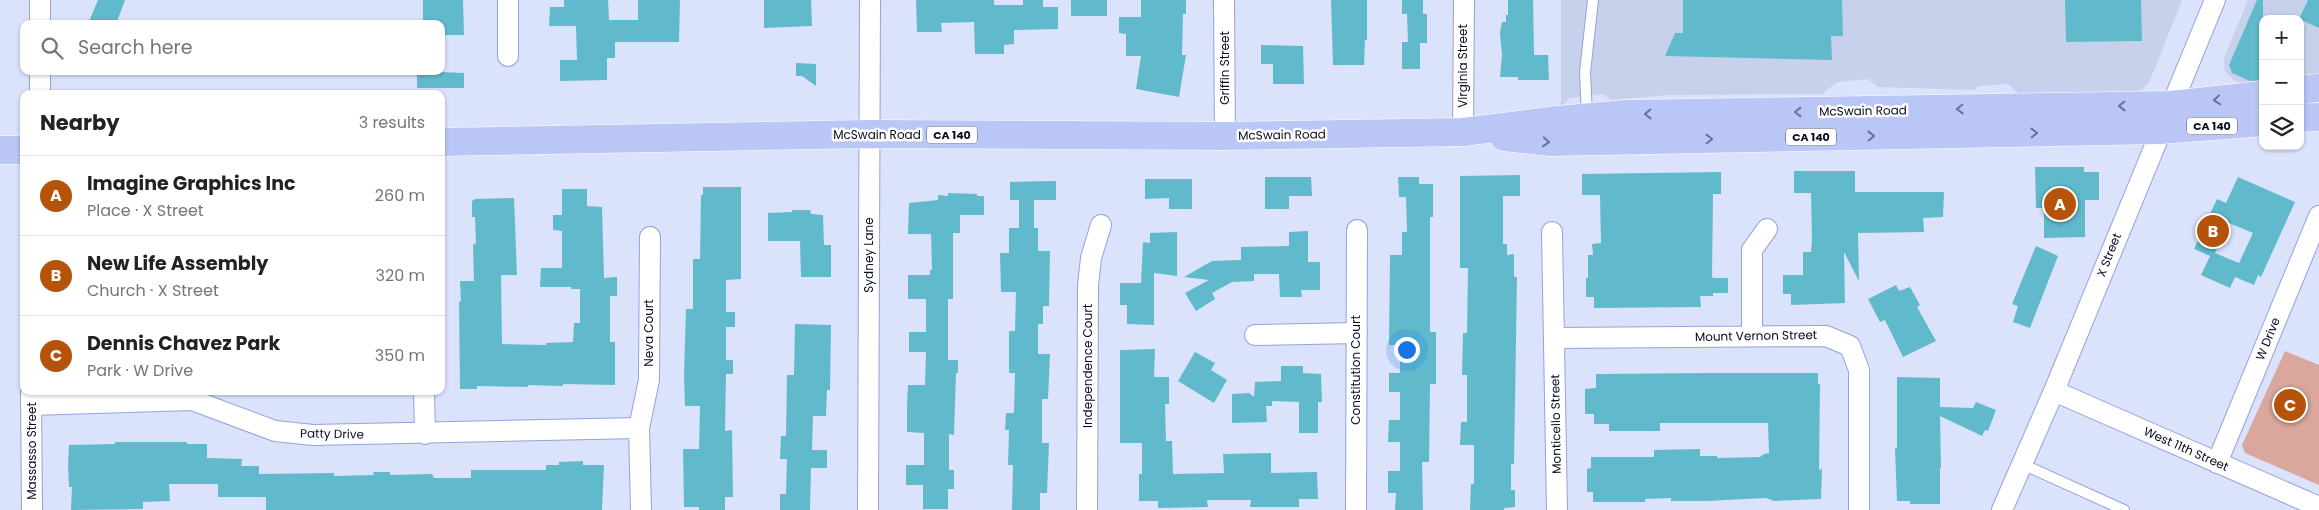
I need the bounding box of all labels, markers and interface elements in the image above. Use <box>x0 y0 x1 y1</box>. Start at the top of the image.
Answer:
map controls <box>2259 15 2304 150</box>
button: + <box>2259 15 2304 60</box>
search box <box>20 20 445 75</box>
street label: Virginia Street <box>1454 24 1471 108</box>
street label: Griffin Street <box>1216 31 1233 105</box>
icon: search <box>38 34 66 62</box>
text: Search here <box>78 34 192 61</box>
button: − <box>2259 60 2304 105</box>
one-way arrow <box>2213 94 2221 105</box>
street label: McSwain Road <box>1819 101 1907 120</box>
one-way arrow <box>2118 101 2126 111</box>
one-way arrow <box>1956 104 1964 114</box>
button: layers <box>2259 105 2304 150</box>
one-way arrow <box>1793 107 1801 117</box>
text: Nearby <box>40 108 120 137</box>
one-way arrow <box>1644 109 1652 119</box>
text: 3 results <box>359 111 425 134</box>
road number: CA 140 <box>2187 118 2237 134</box>
street label: McSwain Road <box>1238 125 1326 144</box>
street label: McSwain Road <box>833 126 921 143</box>
road number: CA 140 <box>927 126 977 144</box>
road number: CA 140 <box>1786 128 1836 146</box>
one-way arrow <box>2030 128 2038 138</box>
one-way arrow <box>1868 131 1875 141</box>
one-way arrow <box>1705 134 1713 144</box>
one-way arrow <box>1543 136 1551 147</box>
text: Imagine Graphics Inc <box>87 170 296 197</box>
text: A <box>50 184 62 207</box>
text: 260 m <box>375 184 425 207</box>
pin: A <box>2044 185 2076 223</box>
text: Place · X Street <box>87 199 204 222</box>
pin: B <box>2197 212 2229 250</box>
street label: Sydney Lane <box>860 217 877 293</box>
street label: X Street <box>2092 230 2125 279</box>
text: New Life Assembly <box>87 250 268 277</box>
text: B <box>51 264 61 287</box>
text: 320 m <box>376 264 425 287</box>
text: Church · X Street <box>87 279 219 302</box>
street label: Neva Court <box>640 299 657 367</box>
street label: Independence Court <box>1079 304 1096 428</box>
street label: Constitution Court <box>1347 315 1364 425</box>
street label: W Drive <box>2251 315 2284 363</box>
street label: Mount Vernon Street <box>1695 326 1817 345</box>
text: Dennis Chavez Park <box>87 330 280 357</box>
your location <box>1394 337 1420 363</box>
text: C <box>50 344 62 367</box>
text: 350 m <box>375 344 425 367</box>
text: Park · W Drive <box>87 359 193 382</box>
street label: Monticello Street <box>1546 374 1565 474</box>
pin: C <box>2274 386 2306 424</box>
street label: Massasso Street <box>23 402 40 500</box>
street label: West 11th Street <box>2141 422 2231 475</box>
street label: Patty Drive <box>300 424 364 443</box>

